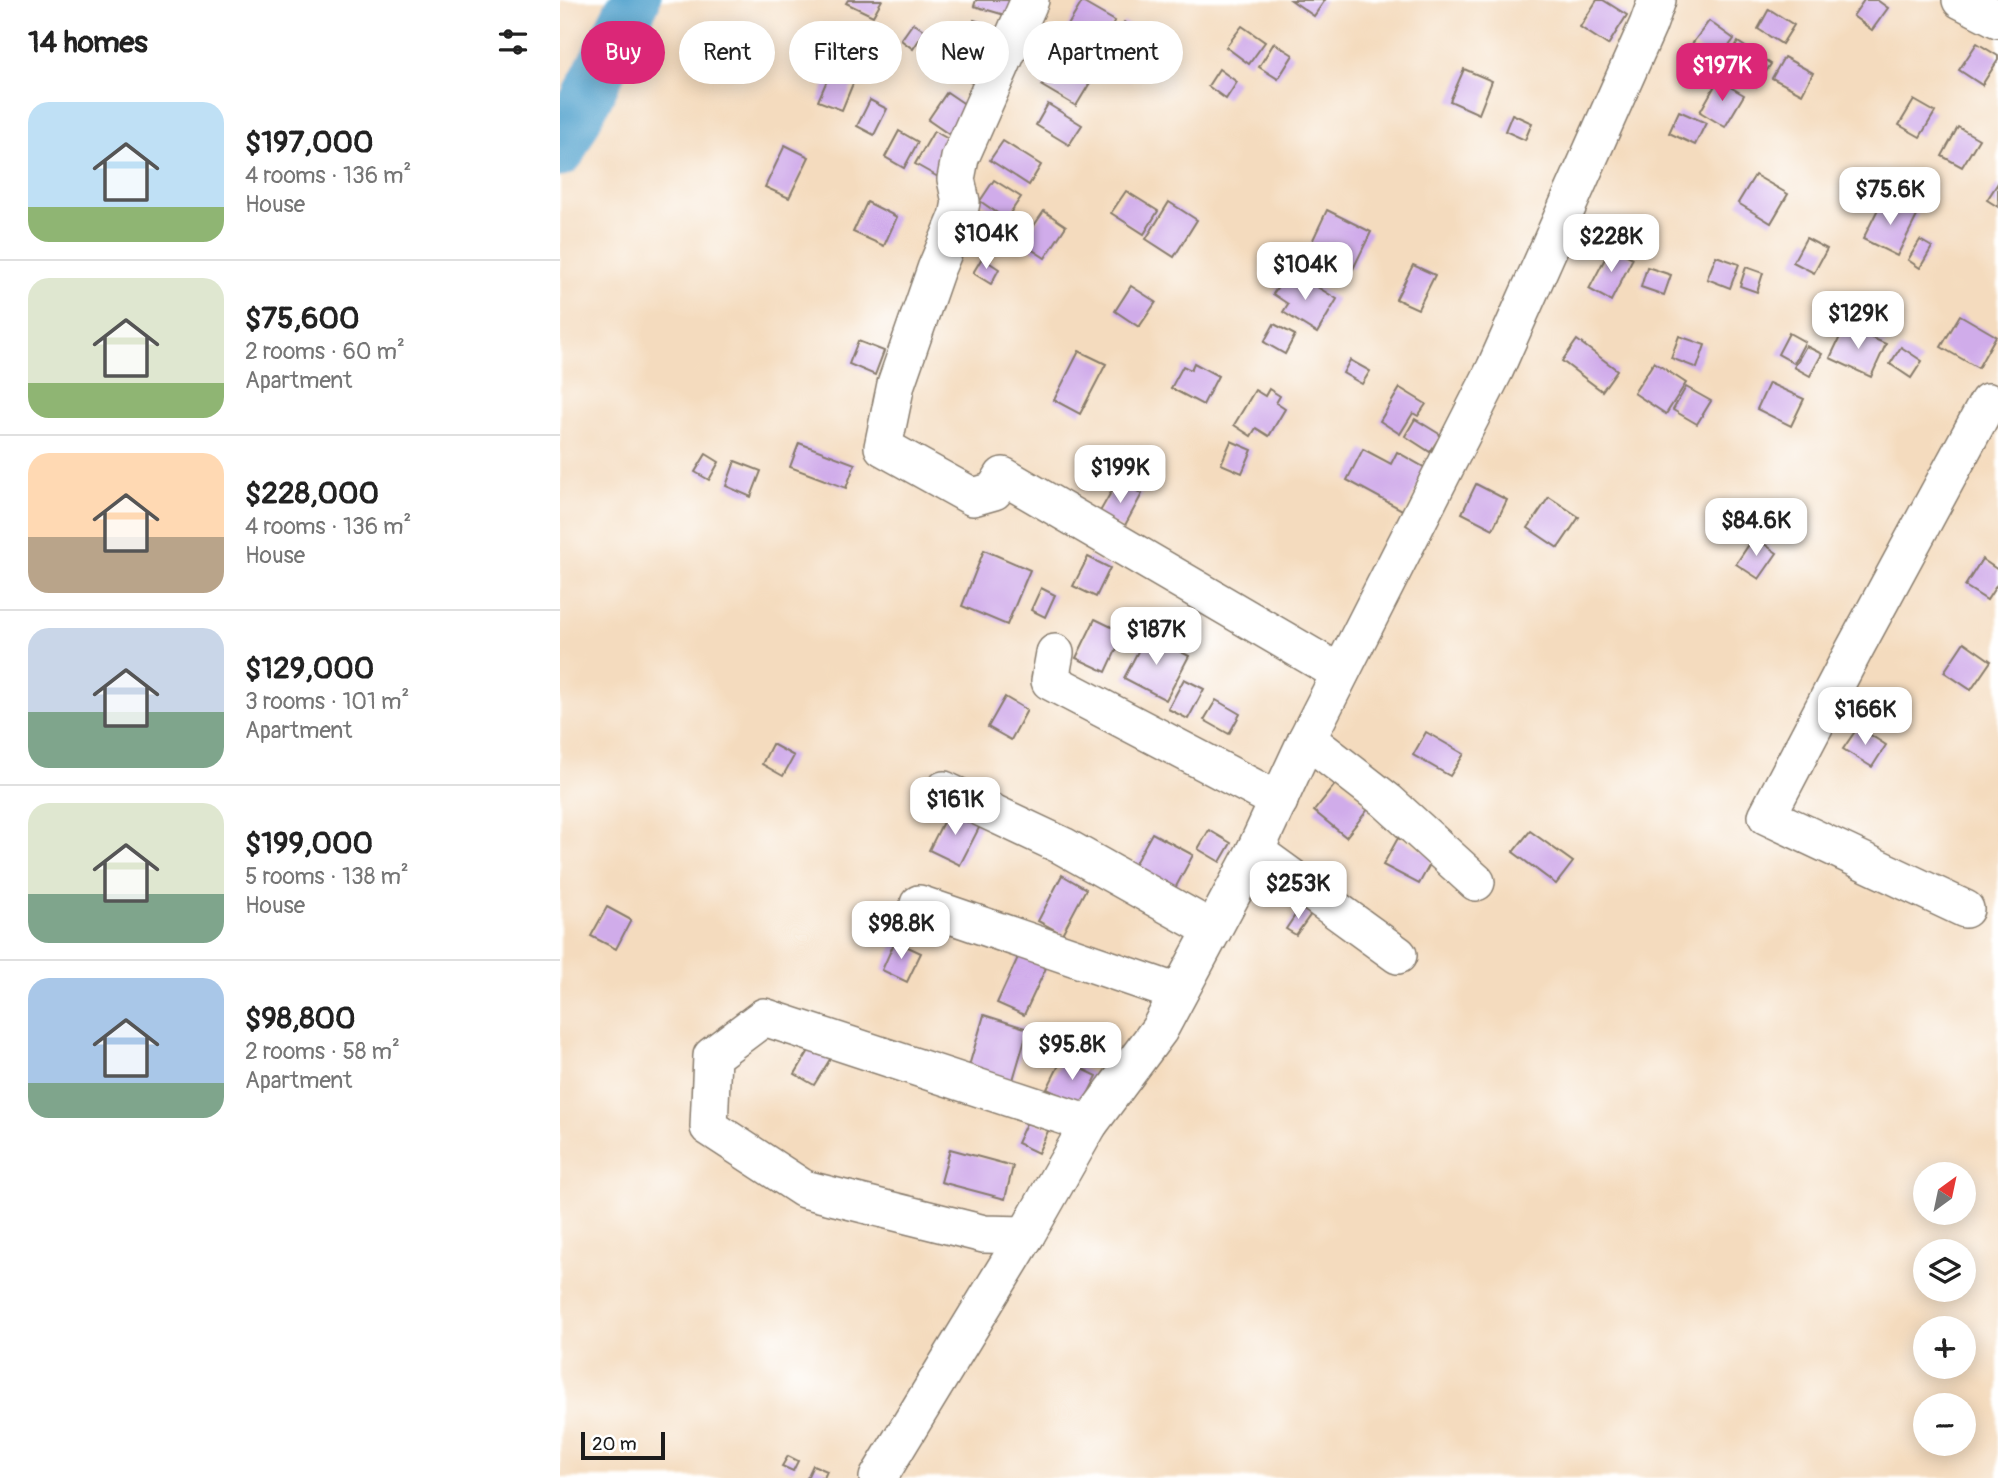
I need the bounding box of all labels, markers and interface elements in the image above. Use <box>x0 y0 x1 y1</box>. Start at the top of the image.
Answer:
chip: Buy <box>581 21 665 84</box>
chip: Rent <box>679 21 775 84</box>
chip: Filters <box>789 21 902 84</box>
chip: New <box>916 21 1009 84</box>
chip: Apartment <box>1023 21 1183 84</box>
icon: filters <box>494 23 532 61</box>
text: 14 homes <box>28 24 148 61</box>
pin: $197K <box>1673 43 1771 103</box>
text: $197K <box>1692 51 1752 80</box>
text: $197,000 <box>245 124 373 161</box>
icon: home <box>84 130 168 214</box>
text: 4 rooms · 136 m² <box>245 161 411 190</box>
pin: $75.6K <box>1833 168 1947 227</box>
text: $75.6K <box>1855 175 1925 204</box>
text: House <box>245 190 305 219</box>
pin: $104K <box>937 212 1035 271</box>
pin: $228K <box>1562 215 1660 274</box>
text: $104K <box>954 219 1018 248</box>
text: $228K <box>1579 222 1643 251</box>
pin: $104K <box>1256 243 1354 302</box>
text: $104K <box>1273 250 1337 279</box>
pin: $129K <box>1809 292 1907 351</box>
text: $129K <box>1828 299 1888 328</box>
text: $75,600 <box>245 300 359 337</box>
icon: home <box>84 306 168 390</box>
text: 2 rooms · 60 m² <box>245 337 405 366</box>
text: Apartment <box>245 366 352 395</box>
pin: $199K <box>1071 446 1169 505</box>
text: $199K <box>1090 453 1150 482</box>
text: $228,000 <box>245 475 379 512</box>
icon: home <box>84 481 168 565</box>
pin: $84.6K <box>1699 498 1813 558</box>
text: $84.6K <box>1721 506 1791 535</box>
text: 4 rooms · 136 m² <box>245 512 411 541</box>
text: House <box>245 541 305 570</box>
pin: $187K <box>1107 608 1205 667</box>
text: $187K <box>1126 615 1186 644</box>
text: $129,000 <box>245 650 374 687</box>
icon: home <box>84 656 168 740</box>
text: 3 rooms · 101 m² <box>245 687 409 716</box>
pin: $166K <box>1816 688 1914 747</box>
text: $166K <box>1834 695 1896 724</box>
text: Apartment <box>245 716 352 745</box>
pin: $161K <box>906 778 1004 837</box>
text: $161K <box>926 785 984 814</box>
text: $199,000 <box>245 825 373 862</box>
icon: home <box>84 831 168 915</box>
text: 5 rooms · 138 m² <box>245 862 409 891</box>
pin: $253K <box>1249 862 1347 921</box>
text: $253K <box>1266 869 1330 898</box>
text: House <box>245 891 305 920</box>
pin: $98.8K <box>844 902 958 961</box>
text: $98.8K <box>868 909 934 938</box>
text: $98,800 <box>245 1000 356 1037</box>
icon: home <box>84 1006 168 1090</box>
pin: $95.8K <box>1015 1023 1129 1082</box>
text: $95.8K <box>1038 1030 1106 1059</box>
text: 2 rooms · 58 m² <box>245 1037 400 1066</box>
text: Apartment <box>245 1066 352 1095</box>
north arrow <box>1913 1162 1976 1225</box>
map controls <box>1913 1162 1976 1456</box>
button: layers <box>1913 1239 1976 1302</box>
button: + <box>1913 1316 1976 1379</box>
button: − <box>1913 1393 1976 1456</box>
scale bar <box>581 1429 665 1461</box>
text: 20 m <box>592 1432 637 1456</box>

